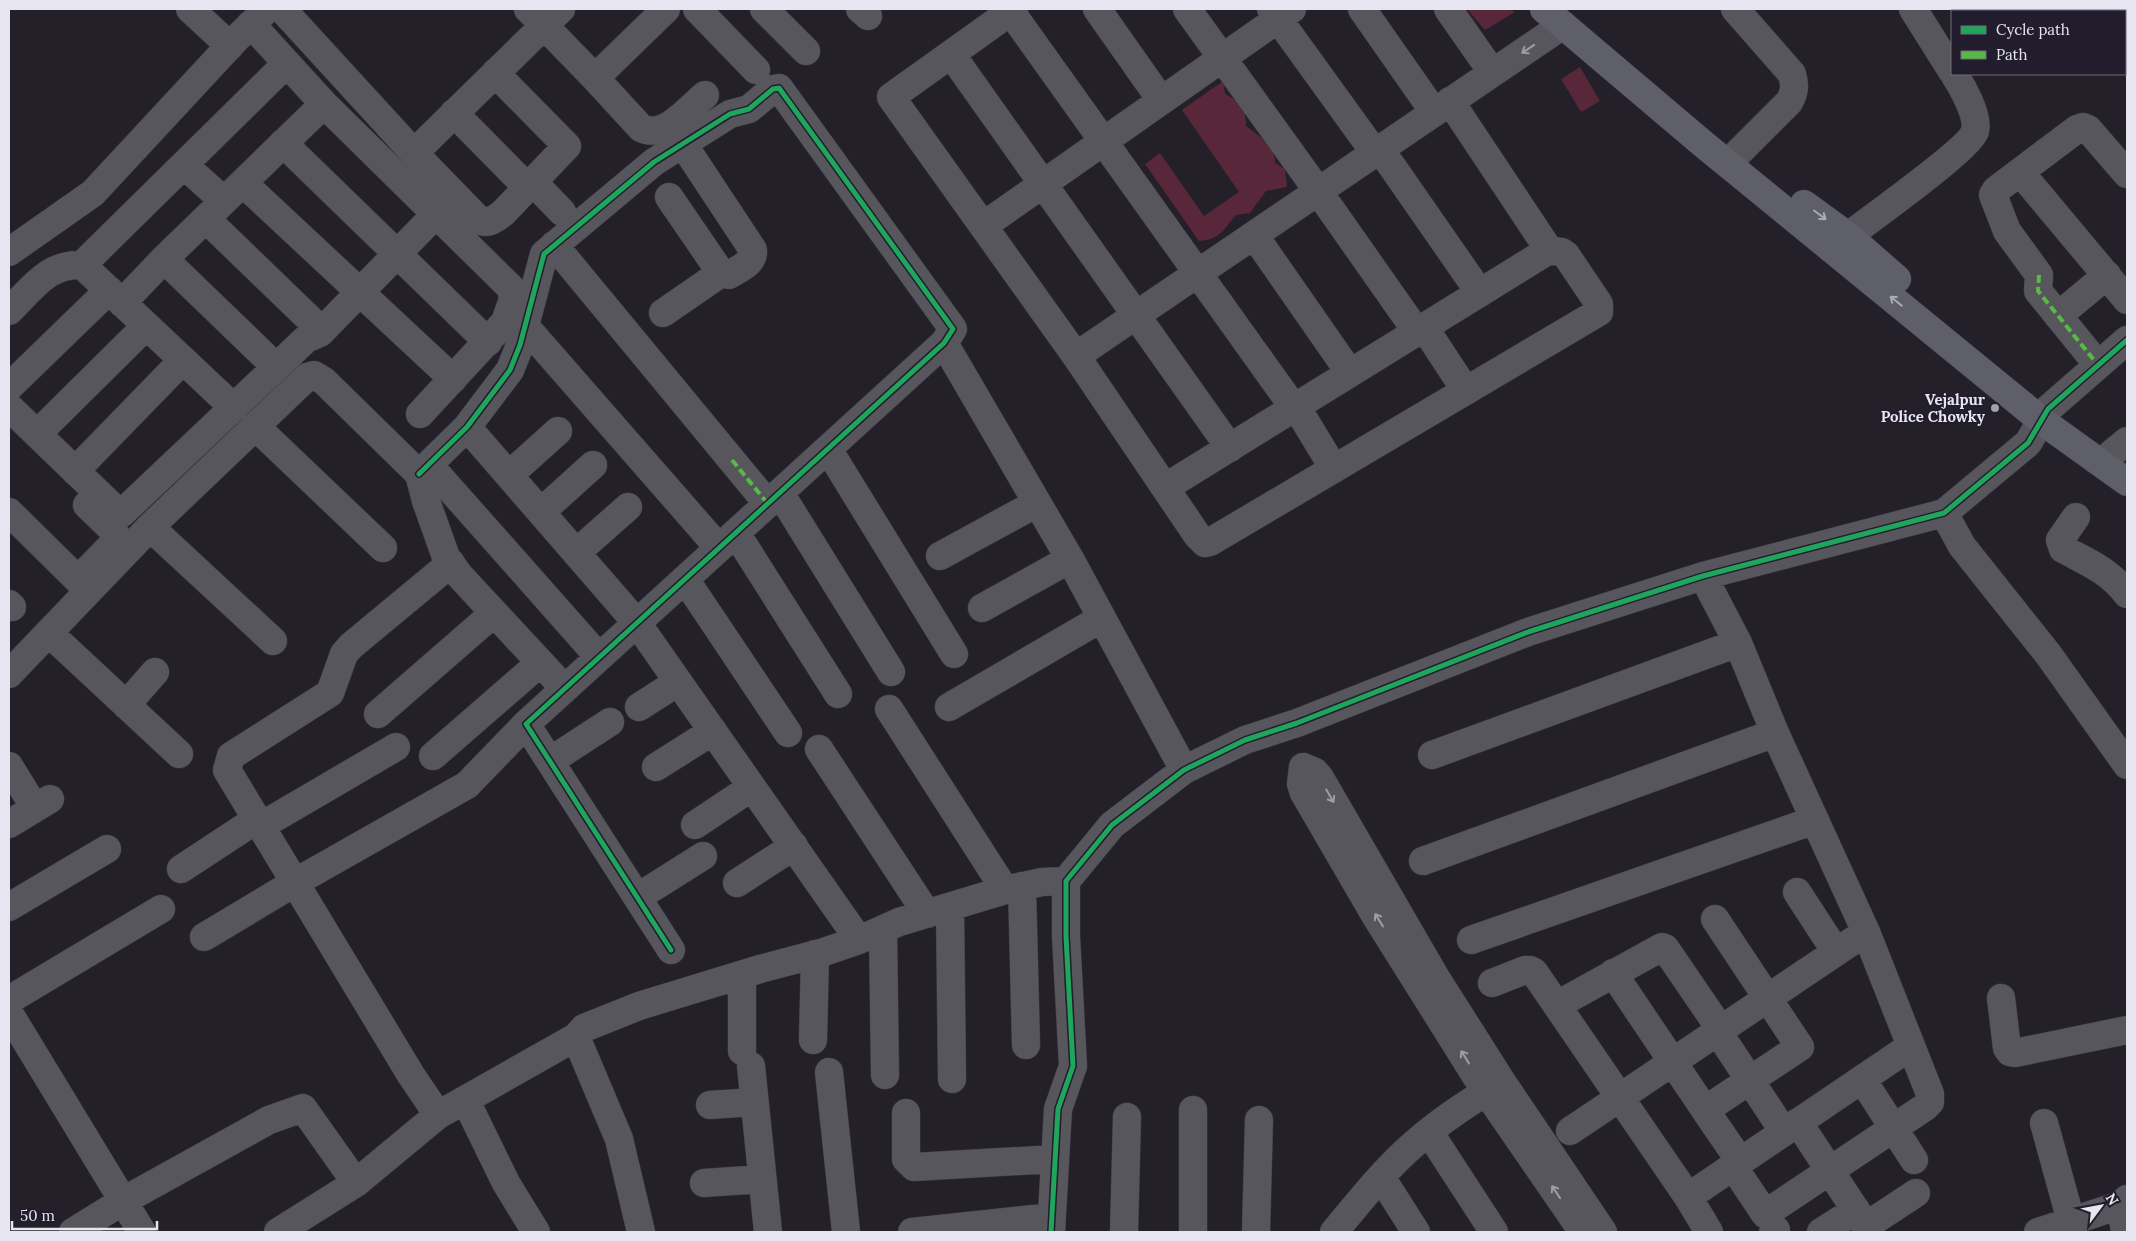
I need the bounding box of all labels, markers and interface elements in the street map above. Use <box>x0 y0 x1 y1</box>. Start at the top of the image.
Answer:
legend <box>1951 10 2126 75</box>
text: Cycle path <box>1996 20 2070 39</box>
one-way arrow <box>1521 44 1535 54</box>
text: Path <box>1996 45 2027 64</box>
one-way arrow <box>1813 210 1826 221</box>
one-way arrow <box>1890 296 1903 307</box>
place label: Vejalpur Police Chowky <box>1881 390 1986 426</box>
marker: Vejalpur Police Chowky <box>1989 402 2001 414</box>
one-way arrow <box>1326 788 1336 802</box>
one-way arrow <box>1373 913 1383 927</box>
one-way arrow <box>1460 1051 1470 1065</box>
north arrow <box>2076 1181 2126 1231</box>
one-way arrow <box>1551 1185 1561 1199</box>
text: N <box>2102 1190 2123 1209</box>
scale bar <box>12 1198 158 1230</box>
text: 50 m <box>20 1206 55 1225</box>

